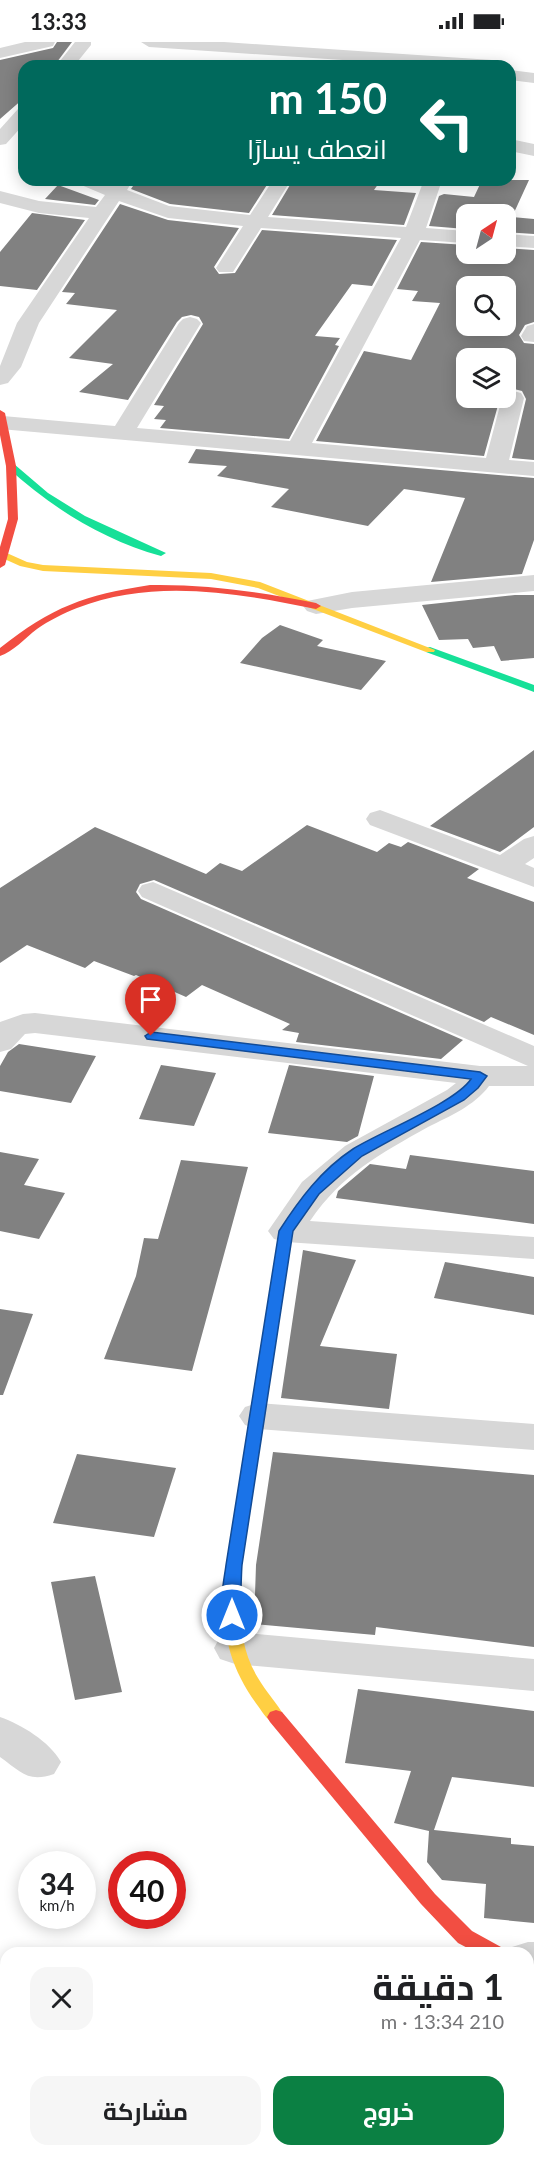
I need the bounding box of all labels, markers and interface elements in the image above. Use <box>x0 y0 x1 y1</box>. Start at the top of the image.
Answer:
text: 13:33 <box>30 8 87 35</box>
text: 150 m <box>269 73 387 123</box>
icon: left <box>408 84 486 162</box>
text: انعطف يسارًا <box>247 132 387 165</box>
north arrow <box>456 204 516 264</box>
map controls <box>456 204 516 408</box>
button: search <box>456 276 516 336</box>
button: layers <box>456 348 516 408</box>
pin <box>125 974 176 1036</box>
icon: arrive <box>134 983 167 1016</box>
position arrow <box>200 1583 264 1647</box>
speed limit sign: 40 <box>108 1851 186 1929</box>
text: 34 <box>40 1865 74 1901</box>
text: km/h <box>39 1896 75 1914</box>
text: 1 دقيقة <box>373 1964 504 2008</box>
button: close <box>30 1967 93 2030</box>
text: 210 m · 13:34 <box>381 2009 504 2033</box>
button: مشاركة <box>30 2076 261 2145</box>
button: خروج <box>273 2076 504 2145</box>

